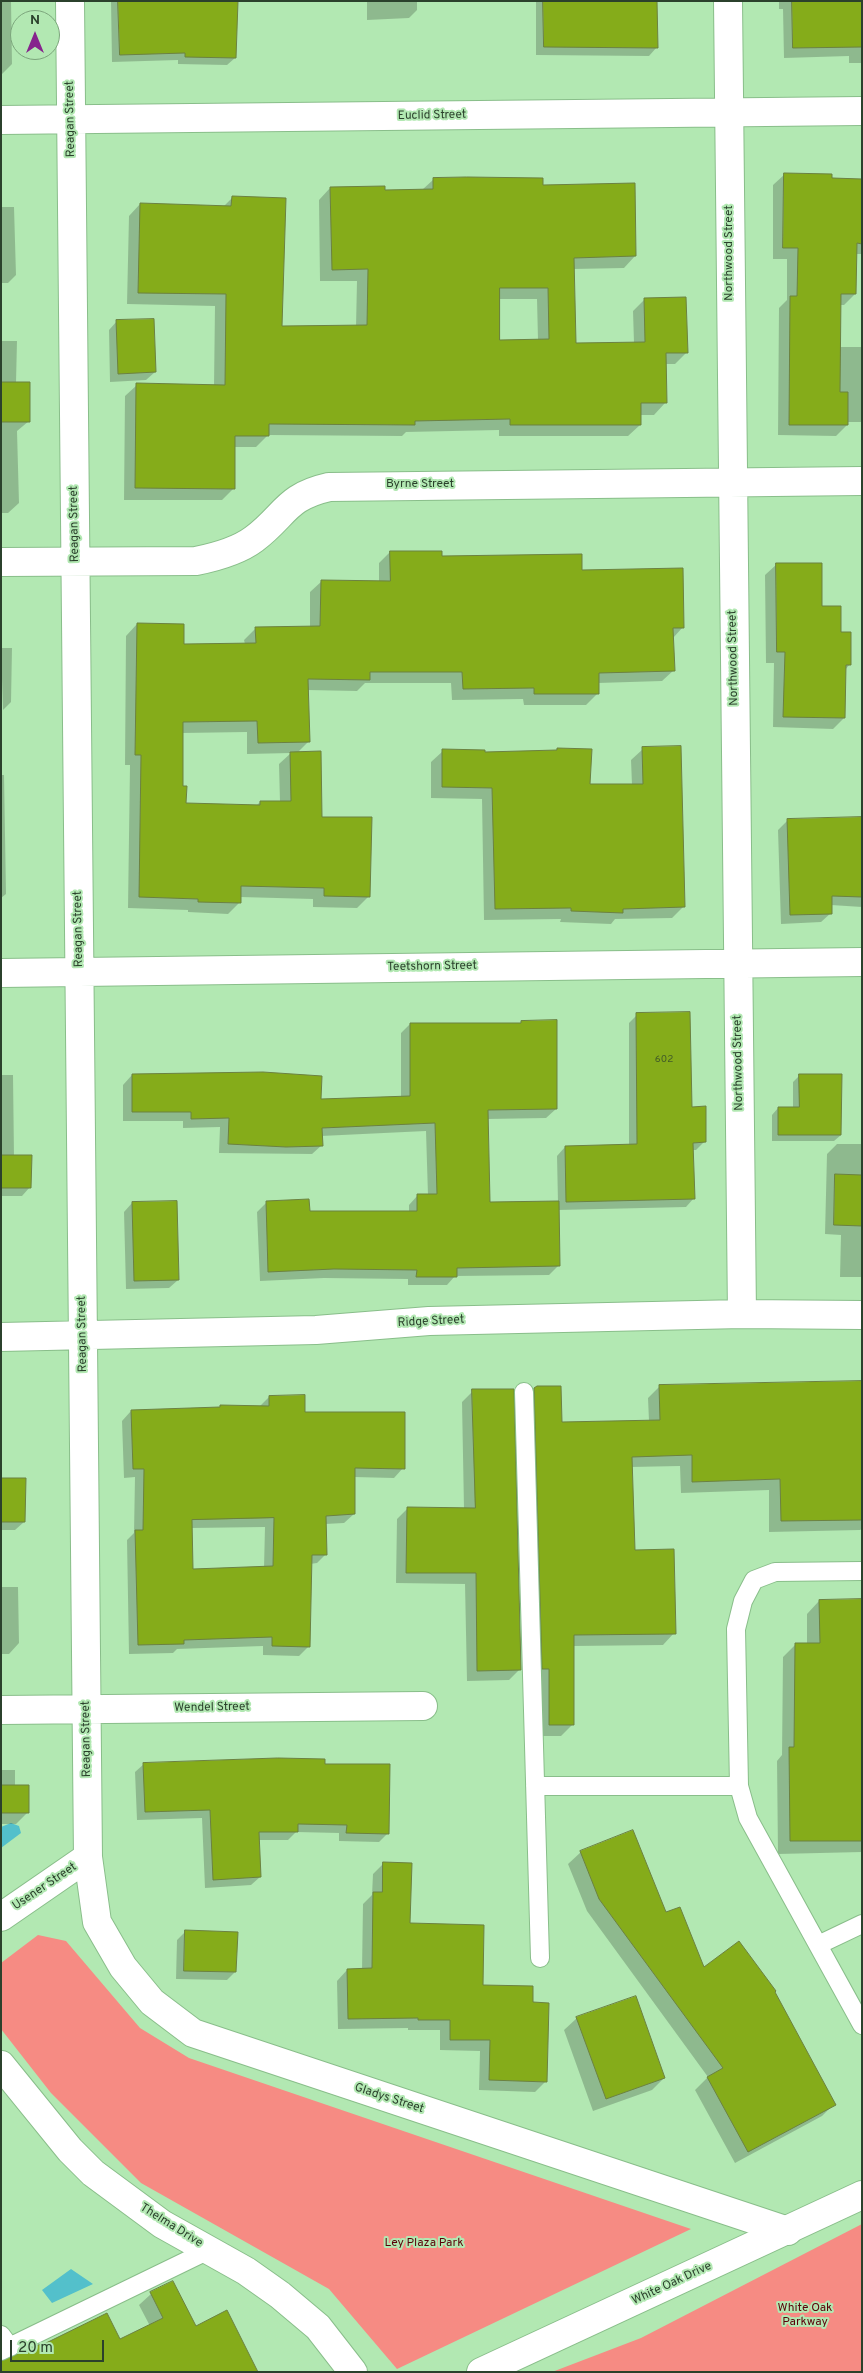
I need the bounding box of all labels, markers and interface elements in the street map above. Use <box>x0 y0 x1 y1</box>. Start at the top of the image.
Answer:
north arrow <box>10 10 60 60</box>
text: N <box>30 12 40 29</box>
street label: Reagan Street <box>63 81 79 157</box>
street label: Euclid Street <box>398 108 466 124</box>
street label: Northwood Street <box>723 205 737 301</box>
street label: Byrne Street <box>386 478 454 492</box>
street label: Reagan Street <box>67 486 83 562</box>
street label: Northwood Street <box>726 610 742 706</box>
street label: Reagan Street <box>71 891 87 967</box>
street label: Teetshorn Street <box>387 959 477 975</box>
street label: Northwood Street <box>731 1015 747 1111</box>
house number: 602 <box>655 1054 673 1066</box>
street label: Reagan Street <box>75 1296 91 1372</box>
street label: Ridge Street <box>397 1313 465 1331</box>
street label: Wendel Street <box>174 1700 250 1716</box>
street label: Reagan Street <box>79 1701 95 1777</box>
street label: Usener Street <box>10 1860 80 1914</box>
street label: Gladys Street <box>352 2081 426 2117</box>
street label: Thelma Drive <box>137 2201 205 2251</box>
park label: Ley Plaza Park <box>384 2237 464 2251</box>
street label: White Oak Drive <box>630 2259 714 2309</box>
park label: White Oak Parkway <box>778 2302 832 2330</box>
scale bar <box>12 2330 106 2362</box>
text: 20 m <box>18 2339 53 2358</box>

